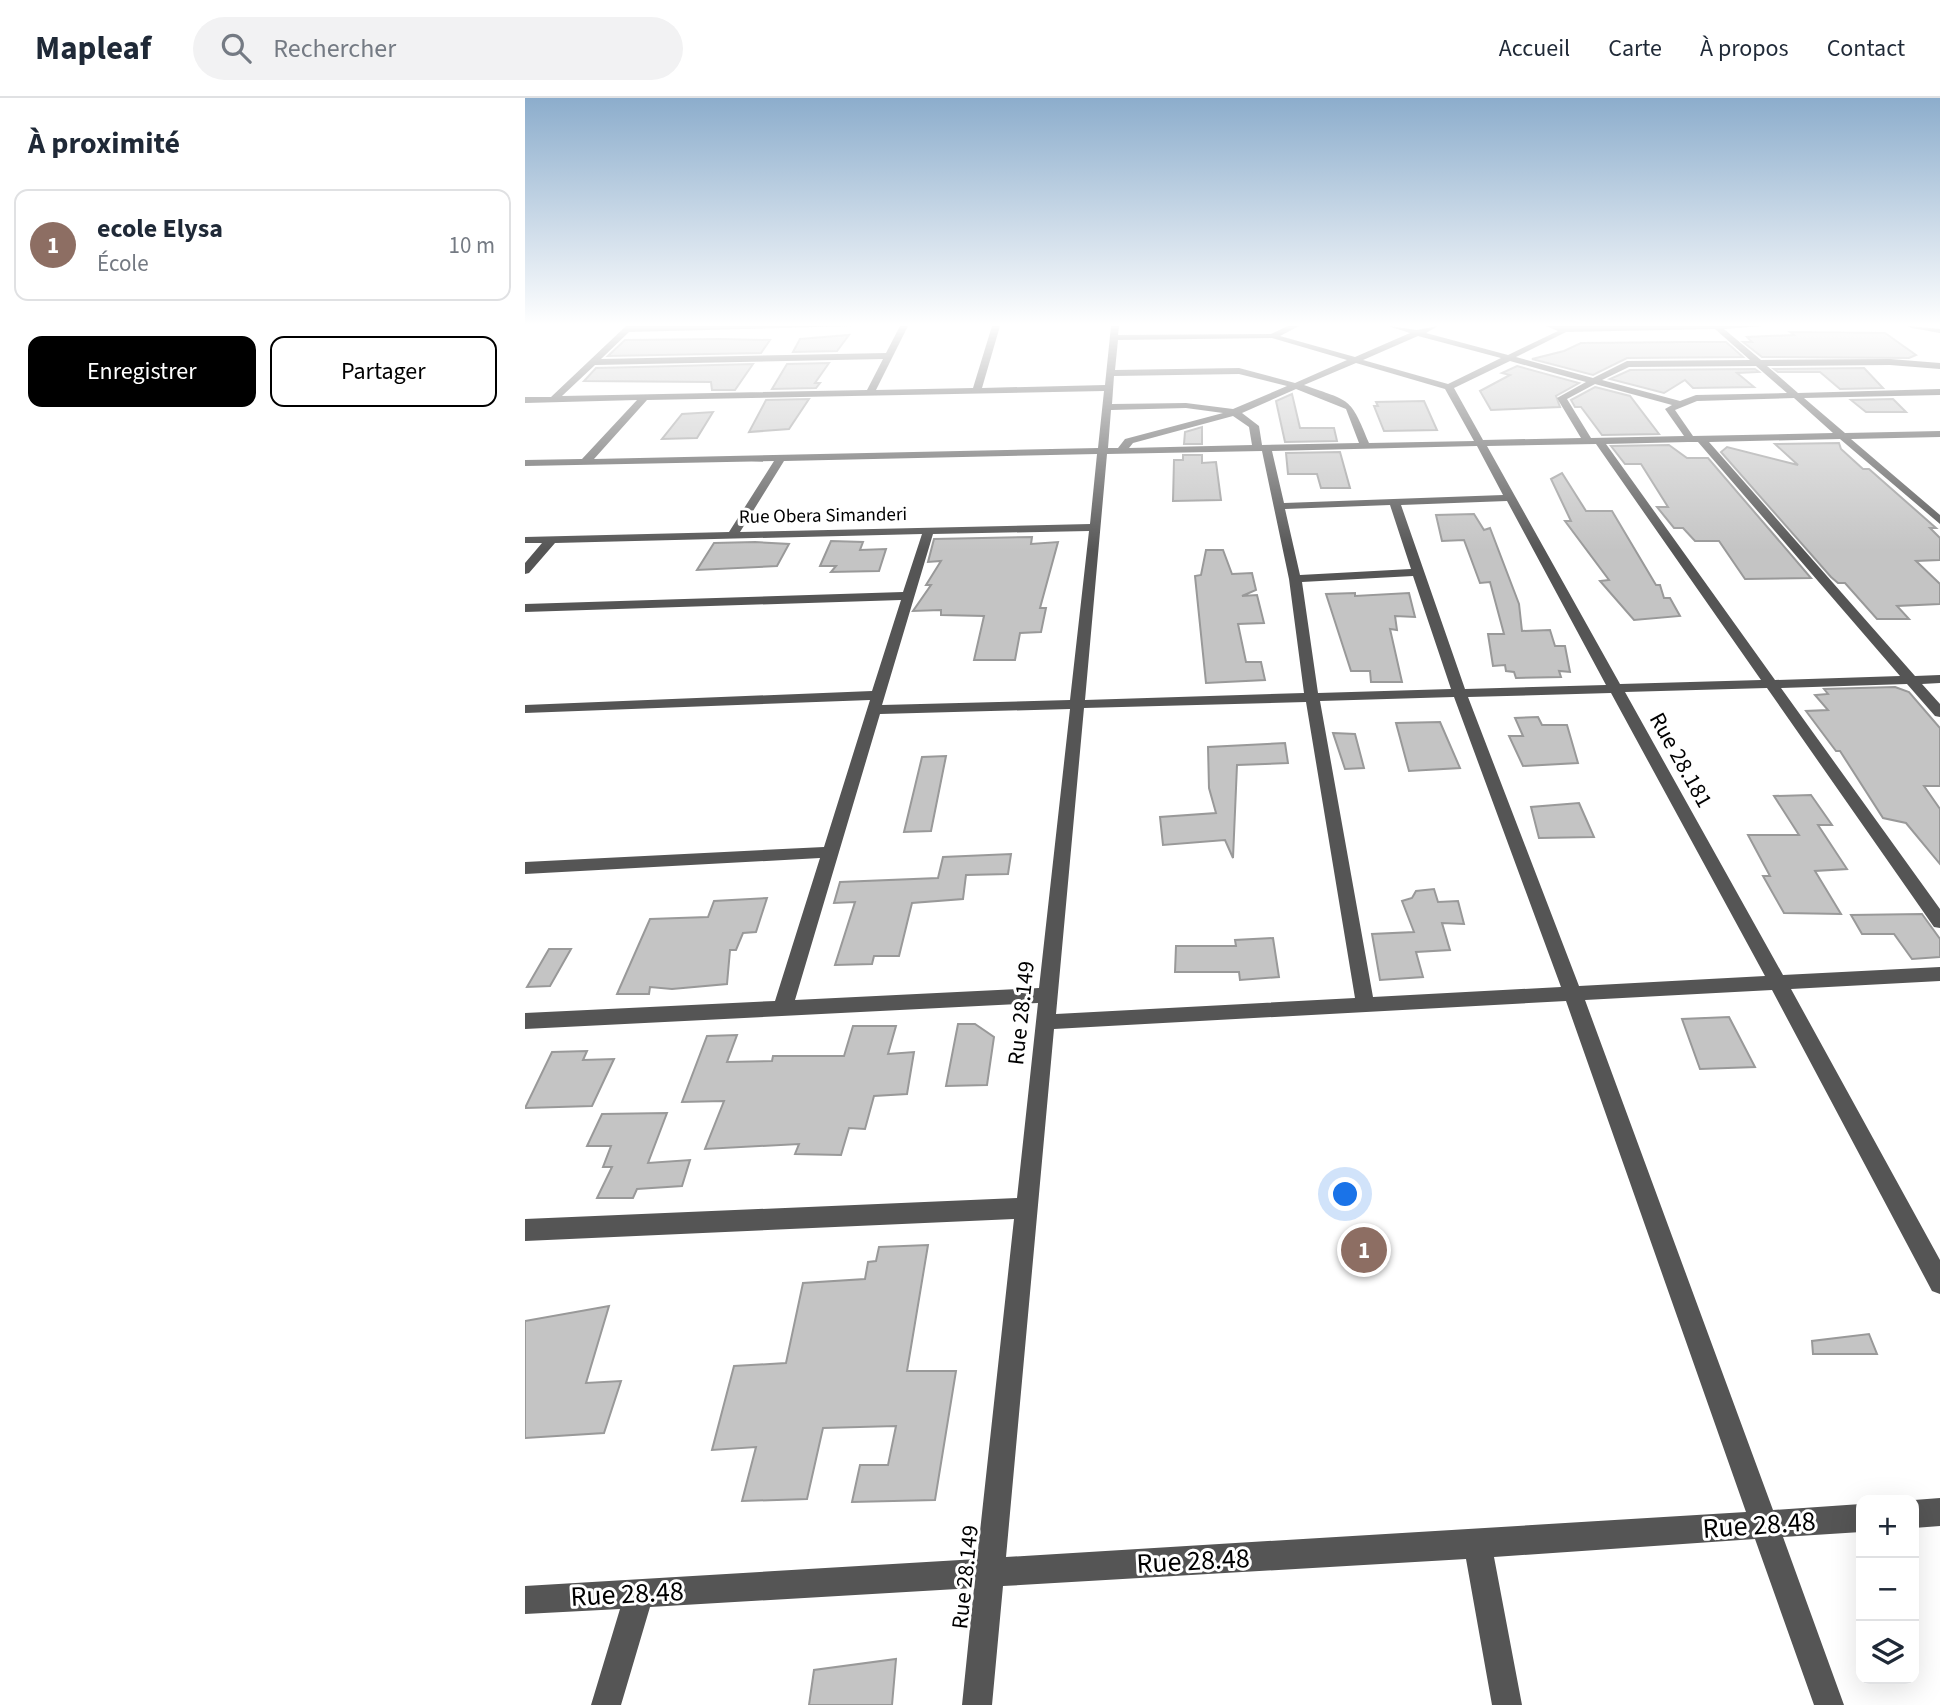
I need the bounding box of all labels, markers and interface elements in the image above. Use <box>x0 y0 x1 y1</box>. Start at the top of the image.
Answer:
search box <box>193 17 683 80</box>
text: Mapleaf <box>35 25 151 72</box>
icon: search <box>217 29 255 67</box>
text: Rechercher <box>273 30 396 67</box>
text: Accueil <box>1499 31 1570 66</box>
text: Carte <box>1608 31 1662 66</box>
text: À propos <box>1700 31 1789 66</box>
text: Contact <box>1827 31 1905 66</box>
text: À proximité <box>28 122 180 165</box>
text: ecole Elysa <box>97 210 223 247</box>
text: 1 <box>47 229 59 262</box>
text: 10 m <box>448 229 495 262</box>
text: École <box>97 247 149 280</box>
button: Enregistrer <box>28 336 256 407</box>
button: Partager <box>270 336 497 407</box>
street label: Rue Obera Simanderi <box>739 501 907 531</box>
street label: Rue 28.181 <box>1641 706 1721 814</box>
street label: Rue 28.149 <box>999 959 1043 1067</box>
your location <box>1328 1177 1362 1211</box>
pin: 1 <box>1341 1224 1387 1276</box>
map controls <box>1856 1495 1919 1684</box>
button: + <box>1856 1495 1919 1558</box>
street label: Rue 28.48 <box>1701 1501 1817 1549</box>
street label: Rue 28.149 <box>943 1523 987 1631</box>
street label: Rue 28.48 <box>1135 1538 1251 1584</box>
button: − <box>1856 1558 1919 1621</box>
street label: Rue 28.48 <box>569 1571 685 1617</box>
button: layers <box>1856 1621 1919 1684</box>

